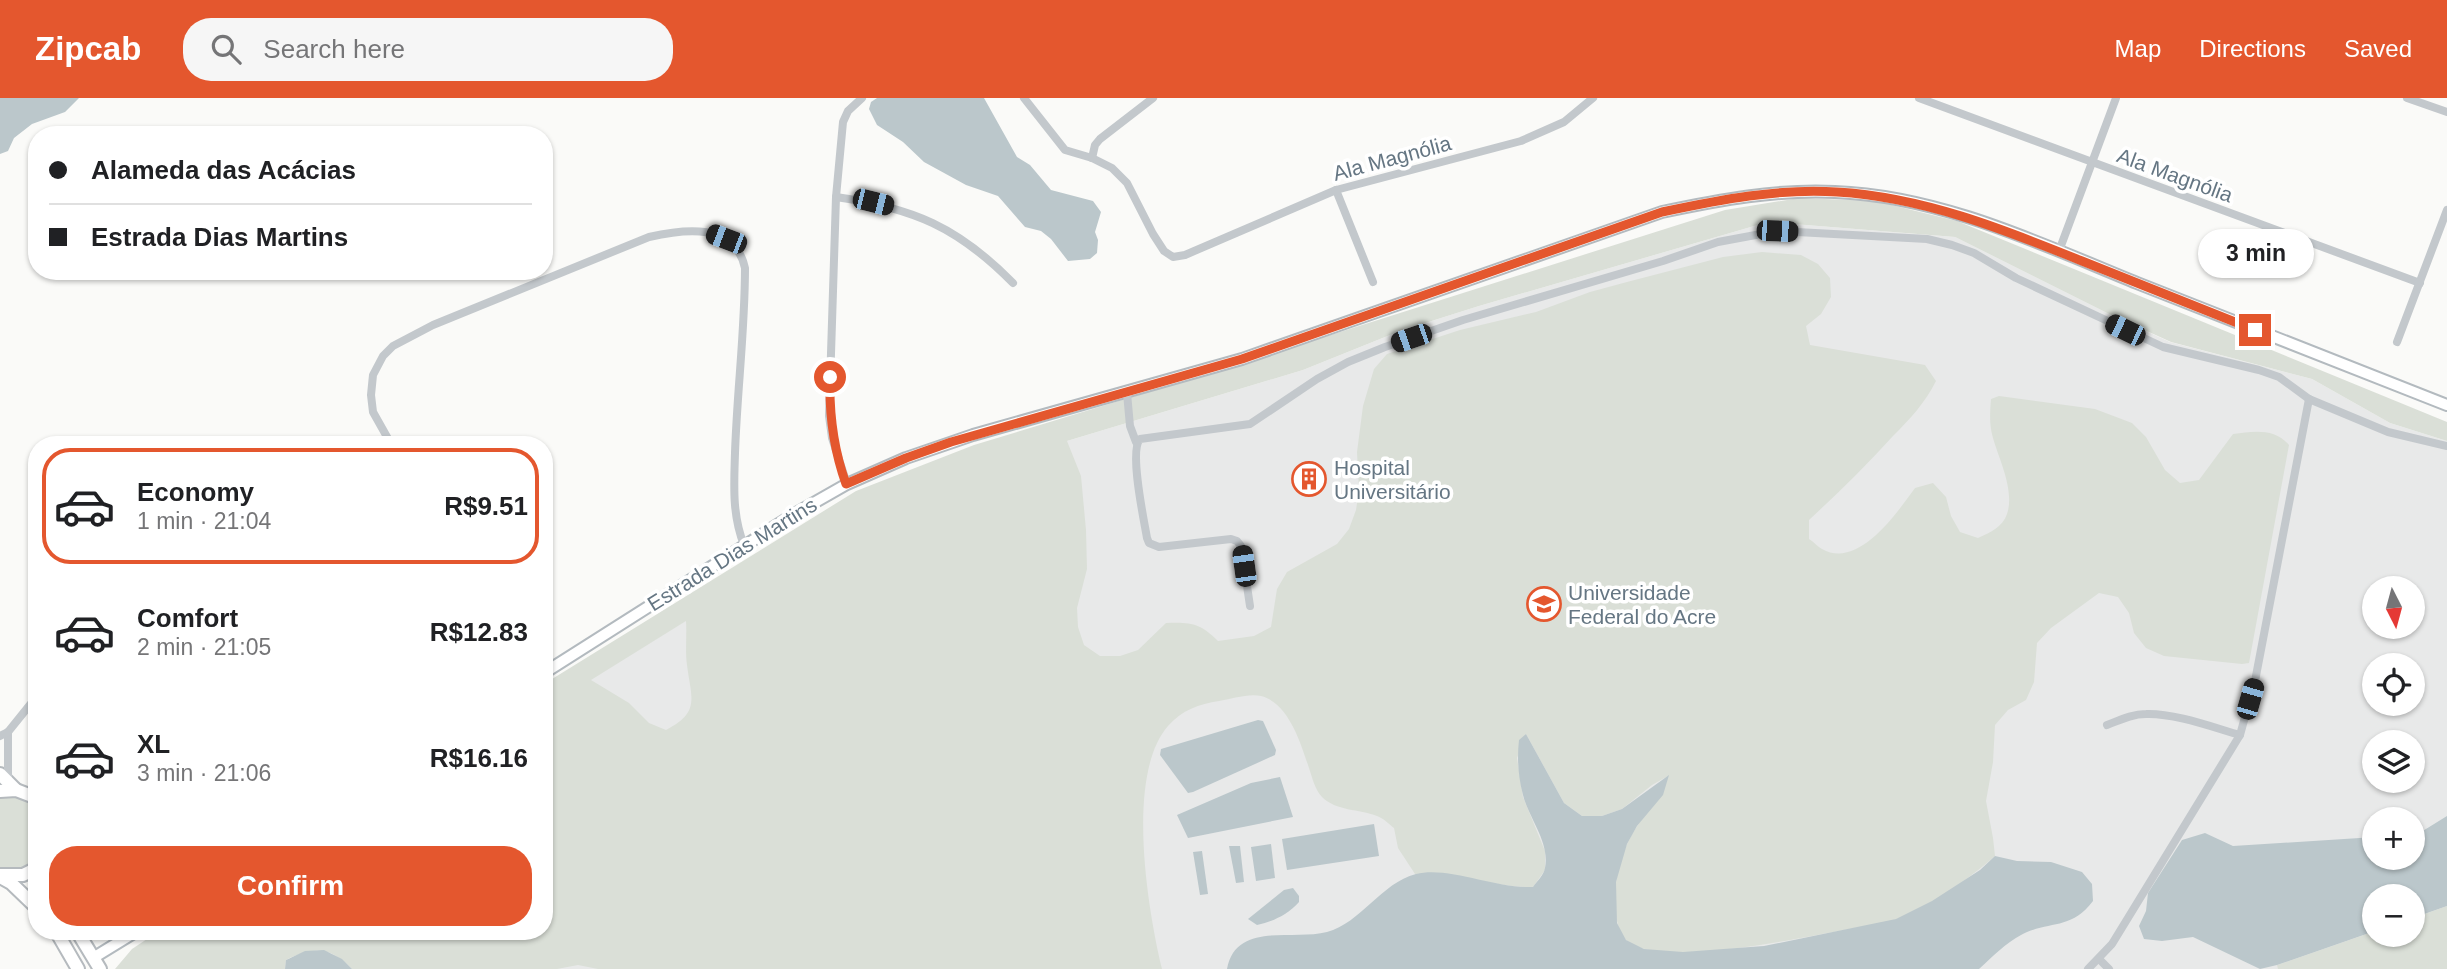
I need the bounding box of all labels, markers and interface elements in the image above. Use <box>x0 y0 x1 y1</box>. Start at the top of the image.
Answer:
search box <box>183 18 673 81</box>
text: Zipcab <box>35 30 141 67</box>
icon: search <box>207 30 245 68</box>
text: Search here <box>263 34 405 64</box>
text: Map <box>2115 35 2161 62</box>
text: Directions <box>2199 35 2306 62</box>
text: Saved <box>2344 35 2412 62</box>
street label: Ala Magnólia <box>1330 131 1454 185</box>
street label: Ala Magnólia <box>2114 143 2236 207</box>
text: Alameda das Acácias <box>91 155 356 185</box>
car <box>851 187 896 217</box>
car <box>1756 220 1799 242</box>
text: Estrada Dias Martins <box>91 222 348 252</box>
car <box>703 222 750 256</box>
callout: 3 min <box>2197 229 2313 278</box>
text: 3 min <box>2226 240 2286 266</box>
car <box>2102 311 2149 349</box>
route end <box>2239 314 2271 346</box>
car <box>1388 321 1435 355</box>
route start <box>814 361 846 393</box>
place label: Hospital Universitário <box>1334 456 1451 503</box>
building icon: Hospital Universitário <box>1290 460 1328 498</box>
icon: car <box>53 475 116 538</box>
text: Economy <box>137 477 254 507</box>
text: R$9.51 <box>444 491 528 521</box>
street label: Estrada Dias Martins <box>643 493 821 615</box>
text: 1 min · 21:04 <box>137 508 271 534</box>
car <box>1231 544 1258 588</box>
north arrow <box>2362 576 2426 639</box>
map controls <box>2362 576 2425 947</box>
place label: Universidade Federal do Acre <box>1568 581 1716 628</box>
school or university icon: Universidade Federal do Acre <box>1525 585 1563 623</box>
icon: car <box>53 601 116 664</box>
text: Comfort <box>137 603 238 633</box>
text: R$12.83 <box>430 617 528 647</box>
text: 2 min · 21:05 <box>137 634 271 660</box>
button: locate <box>2362 653 2425 716</box>
car <box>2235 676 2266 722</box>
icon: car <box>53 727 116 790</box>
text: XL <box>137 729 170 759</box>
button: layers <box>2362 730 2425 793</box>
text: R$16.16 <box>430 743 528 773</box>
text: 3 min · 21:06 <box>137 760 271 786</box>
button: + <box>2362 807 2425 870</box>
button: Confirm <box>49 846 532 926</box>
button: − <box>2362 884 2425 947</box>

